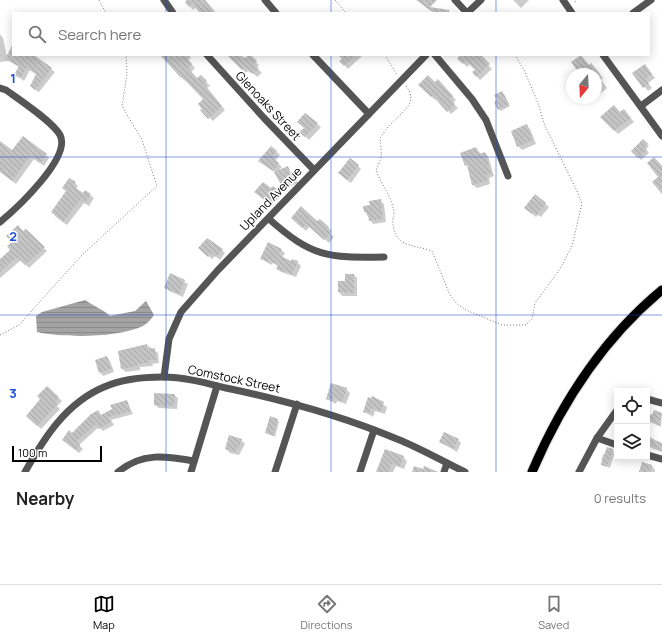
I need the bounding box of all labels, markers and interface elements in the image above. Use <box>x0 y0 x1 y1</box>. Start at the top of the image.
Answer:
search box <box>12 12 650 56</box>
icon: search <box>26 23 48 45</box>
text: Search here <box>58 24 141 45</box>
street label: Glenoaks Street <box>232 67 305 144</box>
north arrow <box>566 68 602 104</box>
text: 1 <box>10 69 16 87</box>
street label: Upland Avenue <box>236 163 305 234</box>
text: 2 <box>9 227 17 245</box>
street label: Comstock Street <box>186 360 282 397</box>
text: 3 <box>9 384 17 402</box>
map controls <box>614 388 650 460</box>
button: locate <box>614 388 650 424</box>
button: layers <box>614 424 650 460</box>
scale bar <box>12 444 102 463</box>
text: 100 m <box>18 445 47 460</box>
text: Nearby <box>16 487 74 510</box>
text: 0 results <box>594 489 646 507</box>
tab: Map <box>93 593 115 632</box>
tab: Directions <box>300 593 353 632</box>
tab: Saved <box>538 593 569 632</box>

